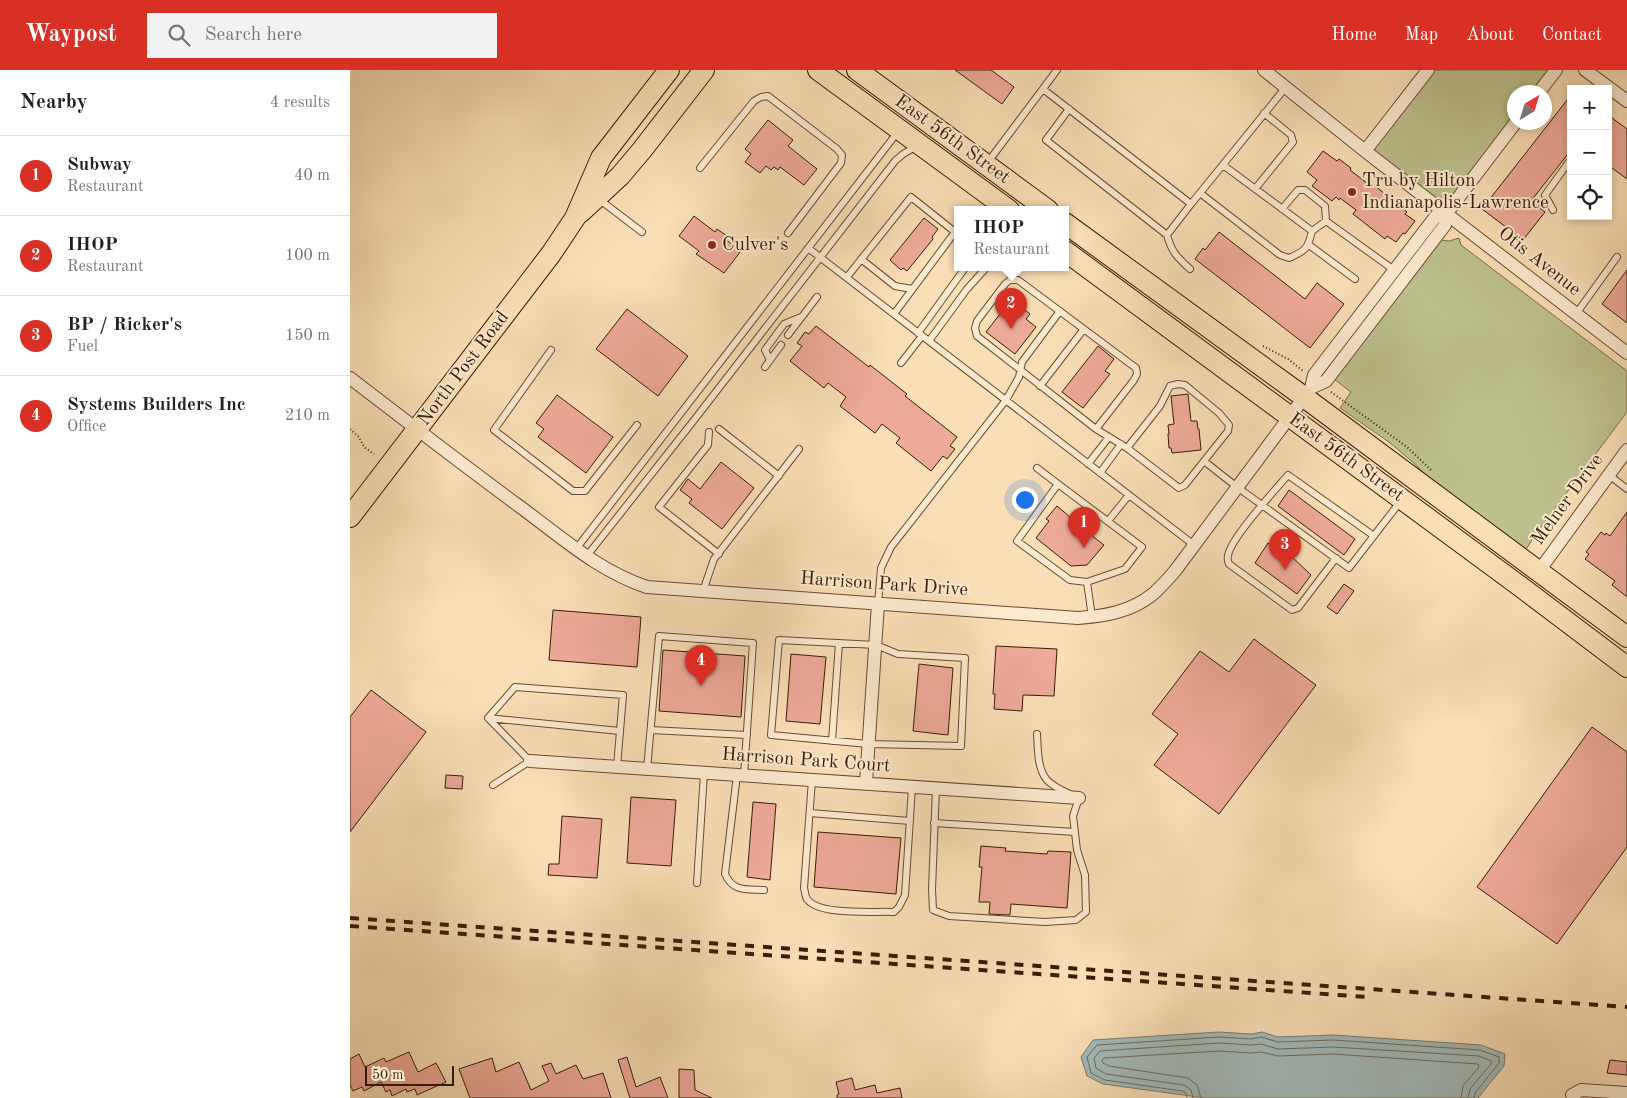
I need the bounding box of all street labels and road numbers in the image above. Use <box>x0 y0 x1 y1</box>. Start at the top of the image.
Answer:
street label: East 56th Street <box>891 92 1013 188</box>
street label: Otis Avenue <box>1494 224 1584 300</box>
street label: North Post Road <box>415 308 513 430</box>
street label: East 56th Street <box>1285 410 1407 506</box>
street label: Melner Drive <box>1529 451 1607 549</box>
street label: Harrison Park Drive <box>799 570 969 600</box>
street label: Harrison Park Court <box>721 746 891 776</box>

